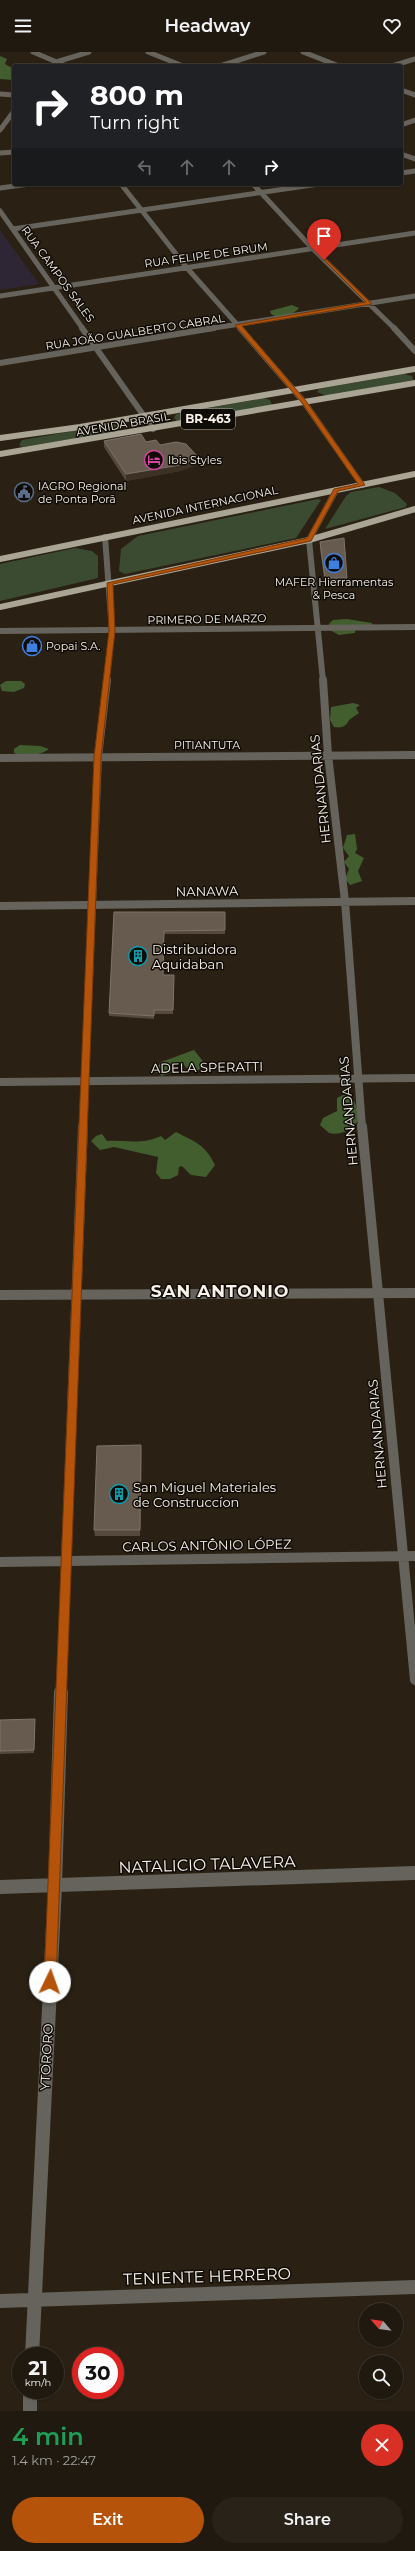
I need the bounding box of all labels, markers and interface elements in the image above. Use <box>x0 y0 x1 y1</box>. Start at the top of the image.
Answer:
icon: menu <box>12 15 34 37</box>
text: Headway <box>164 15 251 37</box>
icon: heart <box>381 15 403 37</box>
text: 800 m <box>90 78 184 112</box>
icon: right <box>24 80 76 132</box>
text: Turn right <box>90 112 180 134</box>
icon: left <box>134 156 156 178</box>
icon: ahead <box>176 156 198 178</box>
icon: ahead <box>218 156 240 178</box>
icon: right <box>260 156 282 178</box>
pin <box>307 219 341 260</box>
street label: RUA CAMPOS SALES <box>18 223 98 325</box>
icon: arrive <box>313 225 335 247</box>
street label: RUA FELIPE DE BRUM <box>144 239 268 271</box>
street label: RUA JOÃO GUALBERTO CABRAL <box>44 311 226 353</box>
street label: AVENIDA BRASIL <box>75 409 172 439</box>
road number: BR-463 <box>181 409 235 429</box>
hotel icon: Ibis Styles <box>143 449 165 471</box>
place label: Ibis Styles <box>168 453 222 467</box>
place label: IAGRO Regional de Ponta Porã <box>38 479 127 506</box>
public building icon: IAGRO Regional de Ponta Porã <box>13 481 35 503</box>
street label: AVENIDA INTERNACIONAL <box>131 483 280 527</box>
shop icon: MAFER Hierramentas & Pesca <box>323 552 345 574</box>
place label: MAFER Hierramentas & Pesca <box>275 575 394 602</box>
street label: PRIMERO DE MARZO <box>147 611 267 627</box>
shop icon: Popai S.A. <box>21 635 43 657</box>
place label: Popai S.A. <box>46 639 101 653</box>
street label: HERNANDARIAS <box>306 734 334 844</box>
street label: PITIANTUTA <box>174 738 240 752</box>
street label: NANAWA <box>176 882 239 900</box>
place label: Distribuidora Aquidaban <box>152 941 237 972</box>
building icon: Distribuidora Aquidaban <box>127 945 149 967</box>
street label: HERNANDARIAS <box>335 1056 361 1166</box>
street label: ADELA SPERATTI <box>151 1058 263 1076</box>
district label: SAN ANTONIO <box>151 1281 289 1301</box>
street label: HERNANDARIAS <box>364 1379 390 1489</box>
place label: San Miguel Materiales de Construccíon <box>133 1479 276 1510</box>
building icon: San Miguel Materiales de Construccíon <box>108 1483 130 1505</box>
street label: CARLOS ANTÔNIO LÓPEZ <box>122 1536 292 1554</box>
street label: NATALICIO TALAVERA <box>118 1852 296 1877</box>
position arrow <box>29 1961 71 2003</box>
street label: YTORORO <box>36 2023 56 2091</box>
street label: TENIENTE HERRERO <box>123 2264 291 2289</box>
north arrow <box>359 2303 403 2347</box>
map controls <box>359 2303 403 2399</box>
speed limit sign: 30 <box>72 2347 124 2399</box>
button: search <box>359 2355 403 2399</box>
text: 21 <box>28 2356 48 2380</box>
text: km/h <box>25 2376 51 2389</box>
text: 4 min <box>12 2422 84 2451</box>
button: close <box>361 2424 403 2466</box>
text: 1.4 km · 22:47 <box>12 2452 96 2468</box>
button: Exit <box>12 2497 204 2543</box>
button: Share <box>212 2497 403 2543</box>

